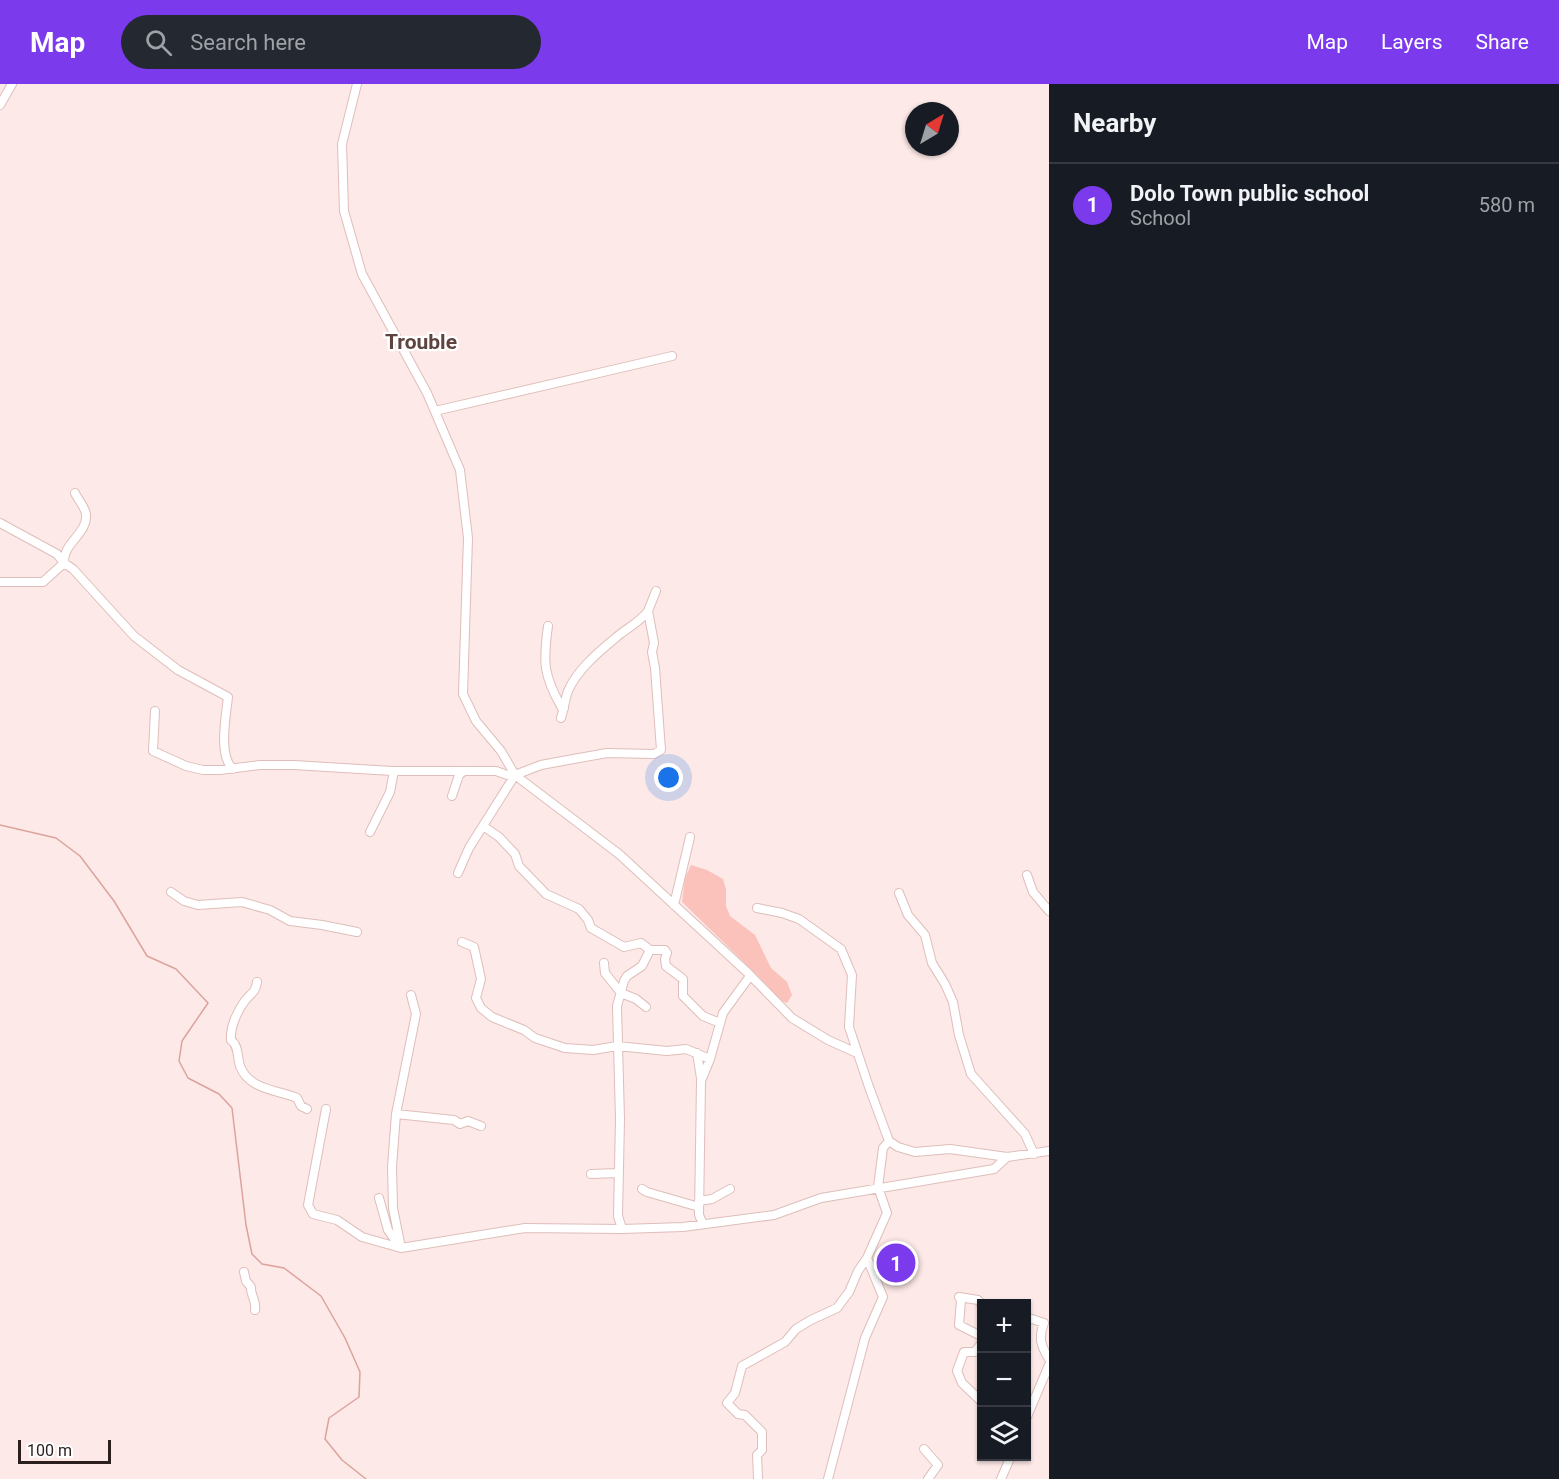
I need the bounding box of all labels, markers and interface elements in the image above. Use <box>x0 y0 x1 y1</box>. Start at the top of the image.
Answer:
search box <box>121 15 541 69</box>
text: Map <box>30 26 85 59</box>
icon: search <box>142 26 175 59</box>
text: Search here <box>190 30 306 55</box>
text: Map <box>1306 30 1348 54</box>
text: Layers <box>1381 30 1442 54</box>
text: Share <box>1475 30 1529 54</box>
north arrow <box>905 102 959 156</box>
text: Nearby <box>1073 108 1156 138</box>
text: Dolo Town public school <box>1130 181 1369 206</box>
text: 1 <box>1087 193 1098 217</box>
text: 580 m <box>1479 193 1535 217</box>
text: School <box>1130 206 1191 230</box>
district label: Trouble <box>385 330 457 354</box>
your location <box>654 763 683 792</box>
pin: 1 <box>876 1240 916 1286</box>
map controls <box>977 1299 1031 1461</box>
button: + <box>977 1299 1031 1353</box>
button: − <box>977 1353 1031 1407</box>
button: layers <box>977 1407 1031 1461</box>
scale bar <box>18 1437 111 1464</box>
text: 100 m <box>27 1441 72 1460</box>

